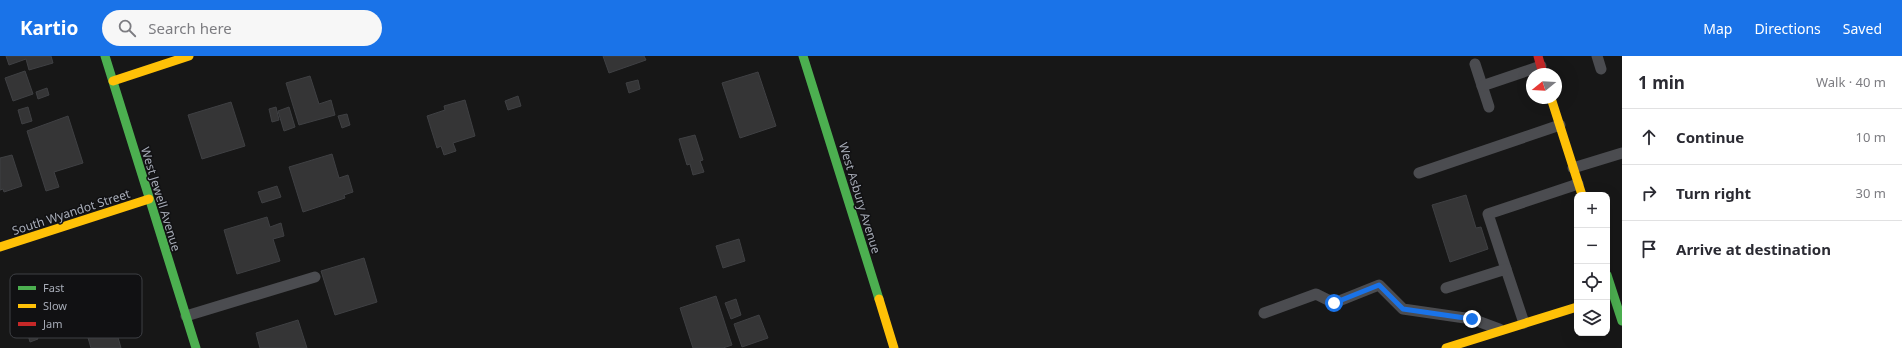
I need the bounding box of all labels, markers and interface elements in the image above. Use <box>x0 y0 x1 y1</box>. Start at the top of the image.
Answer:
search box <box>102 10 382 46</box>
text: Kartio <box>20 15 78 41</box>
icon: search <box>116 17 138 39</box>
text: Search here <box>148 18 232 38</box>
text: Map <box>1703 19 1732 38</box>
text: Directions <box>1754 19 1821 38</box>
text: Saved <box>1843 19 1882 38</box>
north arrow <box>1526 68 1562 104</box>
text: 1 min <box>1638 71 1685 94</box>
text: Walk · 40 m <box>1816 73 1886 91</box>
icon: ahead <box>1638 126 1660 148</box>
text: Continue <box>1676 127 1744 147</box>
text: 10 m <box>1856 128 1886 146</box>
street label: West Asbury Avenue <box>835 140 885 256</box>
street label: West Jewell Avenue <box>137 145 185 254</box>
icon: right <box>1638 182 1660 204</box>
text: Turn right <box>1676 183 1751 203</box>
text: 30 m <box>1856 184 1886 202</box>
street label: South Wyandot Street <box>10 185 133 239</box>
map controls <box>1574 192 1610 336</box>
button: + <box>1574 192 1610 228</box>
button: − <box>1574 228 1610 264</box>
icon: arrive <box>1638 238 1660 260</box>
text: Arrive at destination <box>1676 239 1831 259</box>
button: locate <box>1574 264 1610 300</box>
legend <box>10 274 142 338</box>
text: Fast <box>43 280 64 295</box>
route start <box>1325 294 1343 312</box>
text: Slow <box>43 298 67 313</box>
button: layers <box>1574 300 1610 336</box>
route end <box>1463 310 1481 328</box>
text: Jam <box>42 316 62 331</box>

